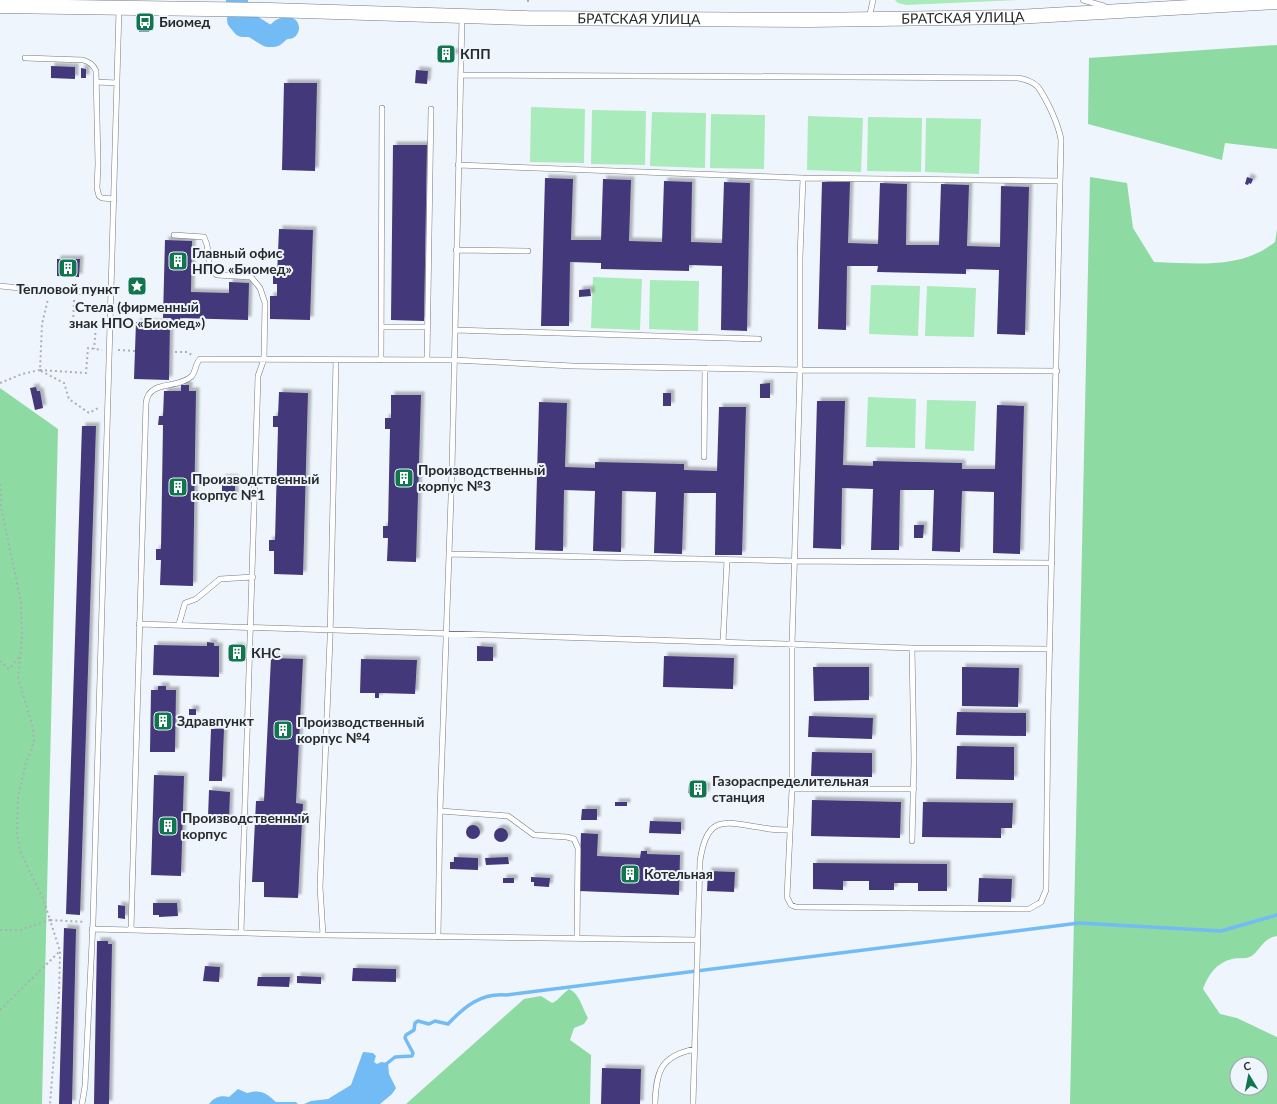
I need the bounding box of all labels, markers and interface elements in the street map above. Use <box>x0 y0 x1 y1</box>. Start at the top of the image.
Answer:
street label: БРАТСКАЯ УЛИЦА <box>901 7 1025 27</box>
street label: БРАТСКАЯ УЛИЦА <box>577 9 701 27</box>
bus stop icon: Биомед <box>134 11 156 33</box>
place label: Биомед <box>159 13 210 30</box>
building icon: КПП <box>435 43 457 65</box>
place label: КПП <box>460 45 491 62</box>
place label: Главный офис НПО «Биомед» <box>192 244 292 277</box>
building icon: Главный офис НПО «Биомед» <box>167 250 189 272</box>
building icon: Тепловой пункт <box>57 257 79 279</box>
place icon: Стела (фирменный знак НПО «Биомед») <box>126 275 148 297</box>
place label: Тепловой пункт <box>16 280 120 297</box>
place label: Стела (фирменный знак НПО «Биомед») <box>69 298 205 331</box>
place label: Производственный корпус №3 <box>418 461 545 494</box>
building icon: Производственный корпус №3 <box>393 467 415 489</box>
place label: Производственный корпус №1 <box>192 470 319 503</box>
building icon: Производственный корпус №1 <box>167 476 189 498</box>
building icon: КНС <box>226 642 248 664</box>
place label: КНС <box>251 644 282 661</box>
building icon: Здравпункт <box>152 710 174 732</box>
place label: Здравпункт <box>177 712 255 729</box>
place label: Производственный корпус №4 <box>297 713 424 746</box>
building icon: Производственный корпус №4 <box>272 719 294 741</box>
place label: Газораспределительная станция <box>712 772 869 805</box>
building icon: Газораспределительная станция <box>687 778 709 800</box>
place label: Производственный корпус <box>182 809 309 842</box>
building icon: Производственный корпус <box>157 815 179 837</box>
building icon: Котельная <box>619 863 641 885</box>
place label: Котельная <box>644 865 713 882</box>
north arrow <box>1229 1056 1269 1096</box>
text: С <box>1242 1059 1253 1073</box>

